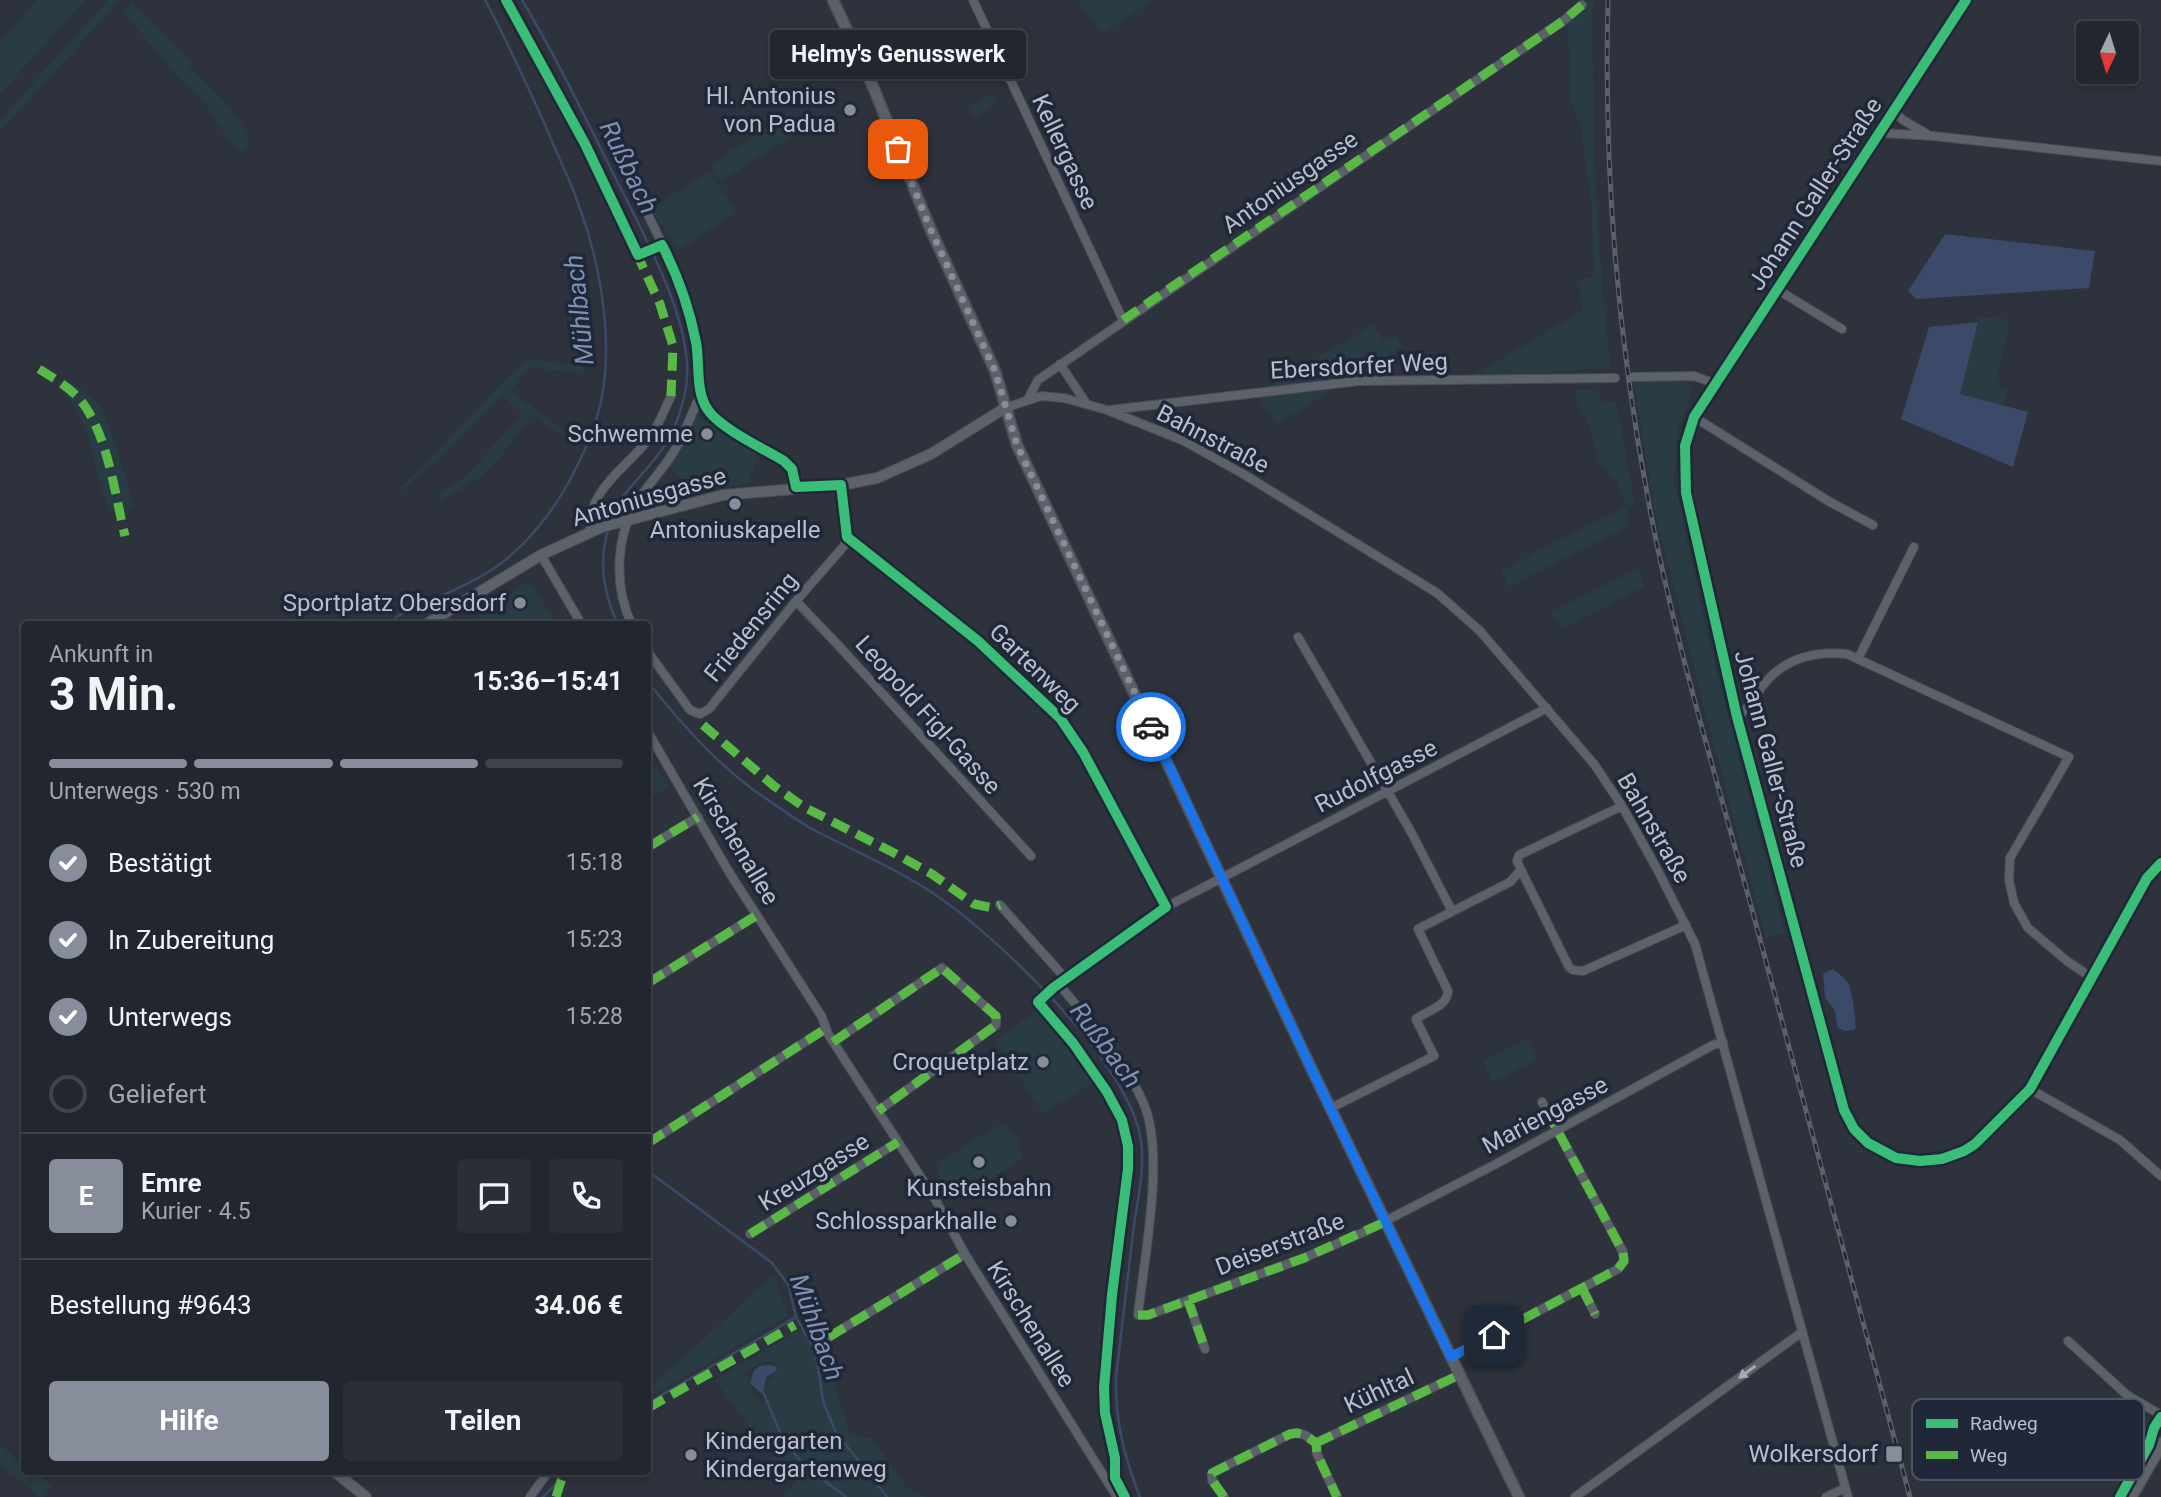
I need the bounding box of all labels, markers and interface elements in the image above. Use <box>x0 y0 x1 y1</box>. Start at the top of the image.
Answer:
north arrow <box>2076 21 2138 84</box>
map controls <box>2076 21 2139 84</box>
callout: Helmy's Genusswerk <box>770 30 1026 79</box>
text: Helmy's Genusswerk <box>791 41 1005 68</box>
place label: Hl. Antonius von Padua <box>706 82 836 138</box>
street label: Kellergasse <box>1026 90 1104 214</box>
street label: Johann Galler-Straße <box>1742 92 1888 296</box>
marker: Hl. Antonius von Padua <box>842 102 858 118</box>
water label: Rußbach <box>594 116 664 218</box>
pin <box>868 119 928 179</box>
street label: Antoniusgasse <box>1217 125 1363 239</box>
icon: bag <box>879 130 917 168</box>
water label: Mühlbach <box>558 253 600 367</box>
street label: Ebersdorfer Weg <box>1269 347 1449 385</box>
street label: Bahnstraße <box>1152 399 1274 479</box>
place label: Schwemme <box>567 420 693 448</box>
marker: Schwemme <box>699 426 715 442</box>
street label: Antoniusgasse <box>569 462 729 532</box>
marker: Antoniuskapelle <box>727 496 743 512</box>
place label: Antoniuskapelle <box>650 516 820 544</box>
street label: Friedensring <box>699 567 803 687</box>
place label: Sportplatz Obersdorf <box>283 589 507 617</box>
marker: Sportplatz Obersdorf <box>512 595 528 611</box>
street label: Gartenweg <box>983 618 1087 718</box>
street label: Leopold Figl-Gasse <box>849 630 1007 800</box>
text: Ankunft in <box>49 641 153 668</box>
street label: Johann Galler-Straße <box>1728 647 1814 871</box>
text: 15:36–15:41 <box>473 666 623 696</box>
text: 3 Min. <box>49 667 178 721</box>
courier <box>1116 692 1186 762</box>
icon: car <box>1132 708 1170 746</box>
street label: Rudolfgasse <box>1310 733 1442 819</box>
street label: Bahnstraße <box>1611 768 1697 888</box>
street label: Kirschenallee <box>687 772 785 910</box>
text: Unterwegs · 530 m <box>49 778 241 805</box>
icon: check <box>49 844 87 882</box>
text: Bestätigt <box>108 848 212 878</box>
text: 15:18 <box>566 849 623 876</box>
icon: check <box>49 921 87 959</box>
text: In Zubereitung <box>108 925 274 955</box>
text: 15:23 <box>566 926 623 953</box>
water label: Rußbach <box>1064 996 1148 1094</box>
icon: check <box>49 998 87 1036</box>
text: Unterwegs <box>108 1002 232 1032</box>
text: 15:28 <box>566 1003 623 1030</box>
place label: Croquetplatz <box>892 1048 1029 1076</box>
marker: Croquetplatz <box>1035 1054 1051 1070</box>
street label: Mariengasse <box>1478 1070 1612 1160</box>
text: Geliefert <box>108 1079 206 1109</box>
street label: Kreuzgasse <box>754 1127 874 1217</box>
marker: Kunsteisbahn <box>971 1154 987 1170</box>
button: chat <box>457 1159 531 1233</box>
button: phone <box>549 1159 623 1233</box>
text: Emre <box>141 1168 201 1198</box>
place label: Kunsteisbahn <box>906 1174 1052 1202</box>
text: E <box>79 1181 93 1211</box>
text: Kurier · 4.5 <box>141 1198 251 1225</box>
place label: Schlossparkhalle <box>815 1207 997 1235</box>
street label: Deiserstraße <box>1212 1207 1348 1281</box>
marker: Schlossparkhalle <box>1003 1213 1019 1229</box>
street label: Kirschenallee <box>981 1256 1081 1392</box>
water label: Mühlbach <box>784 1270 850 1384</box>
text: Bestellung #9643 <box>49 1290 252 1320</box>
text: 34.06 € <box>534 1290 623 1320</box>
pin <box>1464 1305 1524 1365</box>
icon: home <box>1475 1316 1513 1354</box>
street label: Kühltal <box>1340 1363 1418 1419</box>
one-way arrow <box>1738 1365 1756 1379</box>
button: Hilfe <box>49 1381 329 1461</box>
button: Teilen <box>343 1381 623 1461</box>
legend <box>1912 1399 2144 1480</box>
text: Radweg <box>1970 1412 2038 1435</box>
place label: Kindergarten Kindergartenweg <box>705 1427 887 1483</box>
place label: Wolkersdorf <box>1748 1440 1879 1468</box>
marker: Wolkersdorf <box>1884 1444 1904 1464</box>
text: Weg <box>1970 1444 2007 1467</box>
marker: Kindergarten Kindergartenweg <box>683 1447 699 1463</box>

